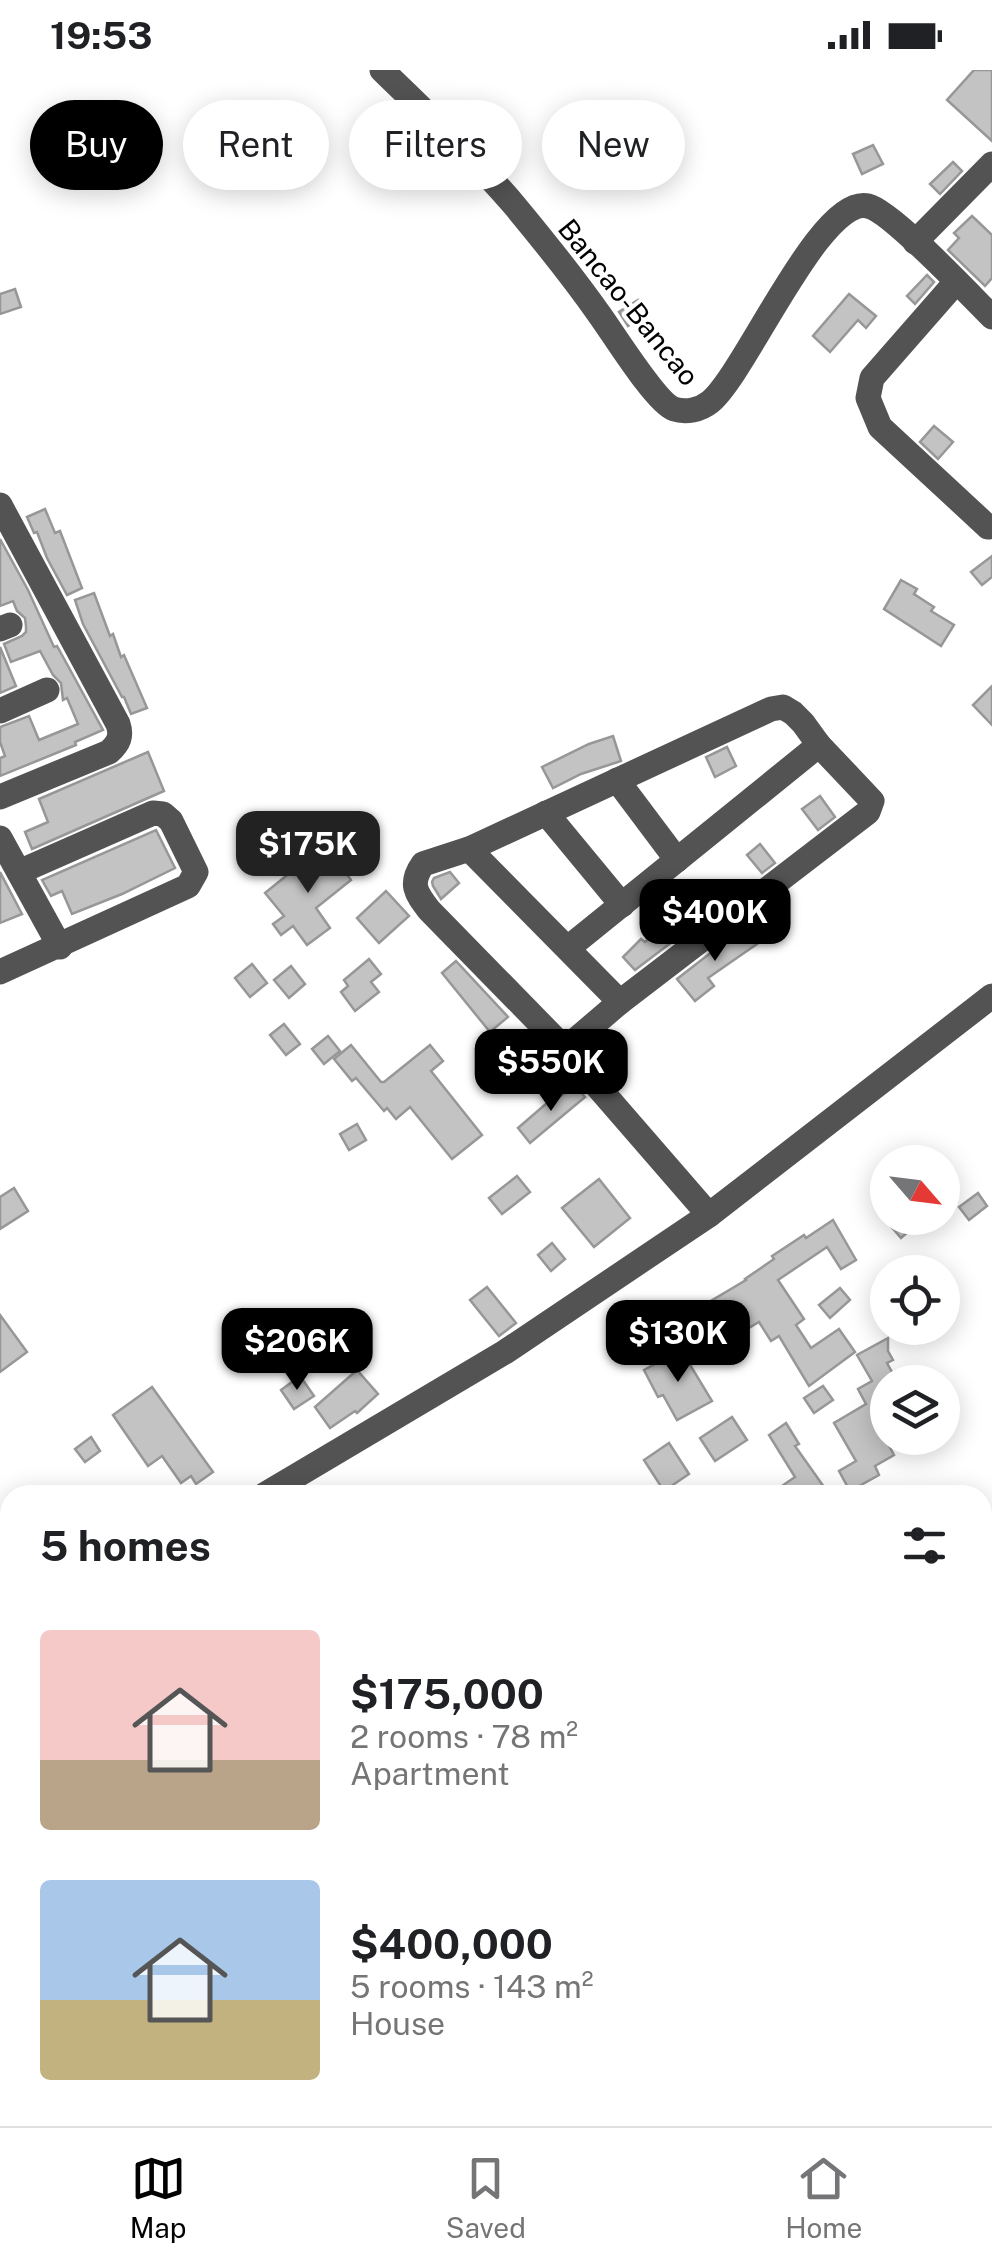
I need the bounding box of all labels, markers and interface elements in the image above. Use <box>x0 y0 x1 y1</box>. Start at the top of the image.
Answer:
text: 19:53 <box>50 13 152 58</box>
chip: Buy <box>30 100 163 190</box>
chip: Rent <box>183 100 329 190</box>
chip: Filters <box>349 100 522 190</box>
chip: New <box>542 100 685 190</box>
street label: Bancao-Bancao <box>552 212 706 392</box>
pin: $175K <box>238 811 378 896</box>
text: $175K <box>258 825 358 862</box>
pin: $400K <box>645 879 785 964</box>
text: $400K <box>662 893 768 930</box>
pin: $550K <box>481 1029 621 1114</box>
text: $550K <box>497 1043 605 1080</box>
north arrow <box>870 1145 960 1235</box>
map controls <box>870 1145 960 1455</box>
button: locate <box>870 1255 960 1345</box>
pin: $130K <box>608 1300 748 1385</box>
pin: $206K <box>227 1308 367 1393</box>
text: $130K <box>628 1314 728 1351</box>
text: $206K <box>244 1322 350 1359</box>
button: layers <box>870 1365 960 1455</box>
icon: filters <box>897 1518 952 1573</box>
text: 5 homes <box>40 1521 211 1570</box>
text: $175,000 <box>350 1669 544 1718</box>
icon: home <box>120 1670 240 1790</box>
text: 2 rooms · 78 m² <box>350 1718 578 1755</box>
text: Apartment <box>350 1755 510 1792</box>
text: $400,000 <box>350 1919 553 1968</box>
icon: home <box>120 1920 240 2040</box>
text: 5 rooms · 143 m² <box>350 1968 594 2005</box>
text: House <box>350 2005 445 2042</box>
tab: Map <box>130 2151 187 2244</box>
tab: Saved <box>446 2151 526 2244</box>
tab: Home <box>785 2151 862 2244</box>

